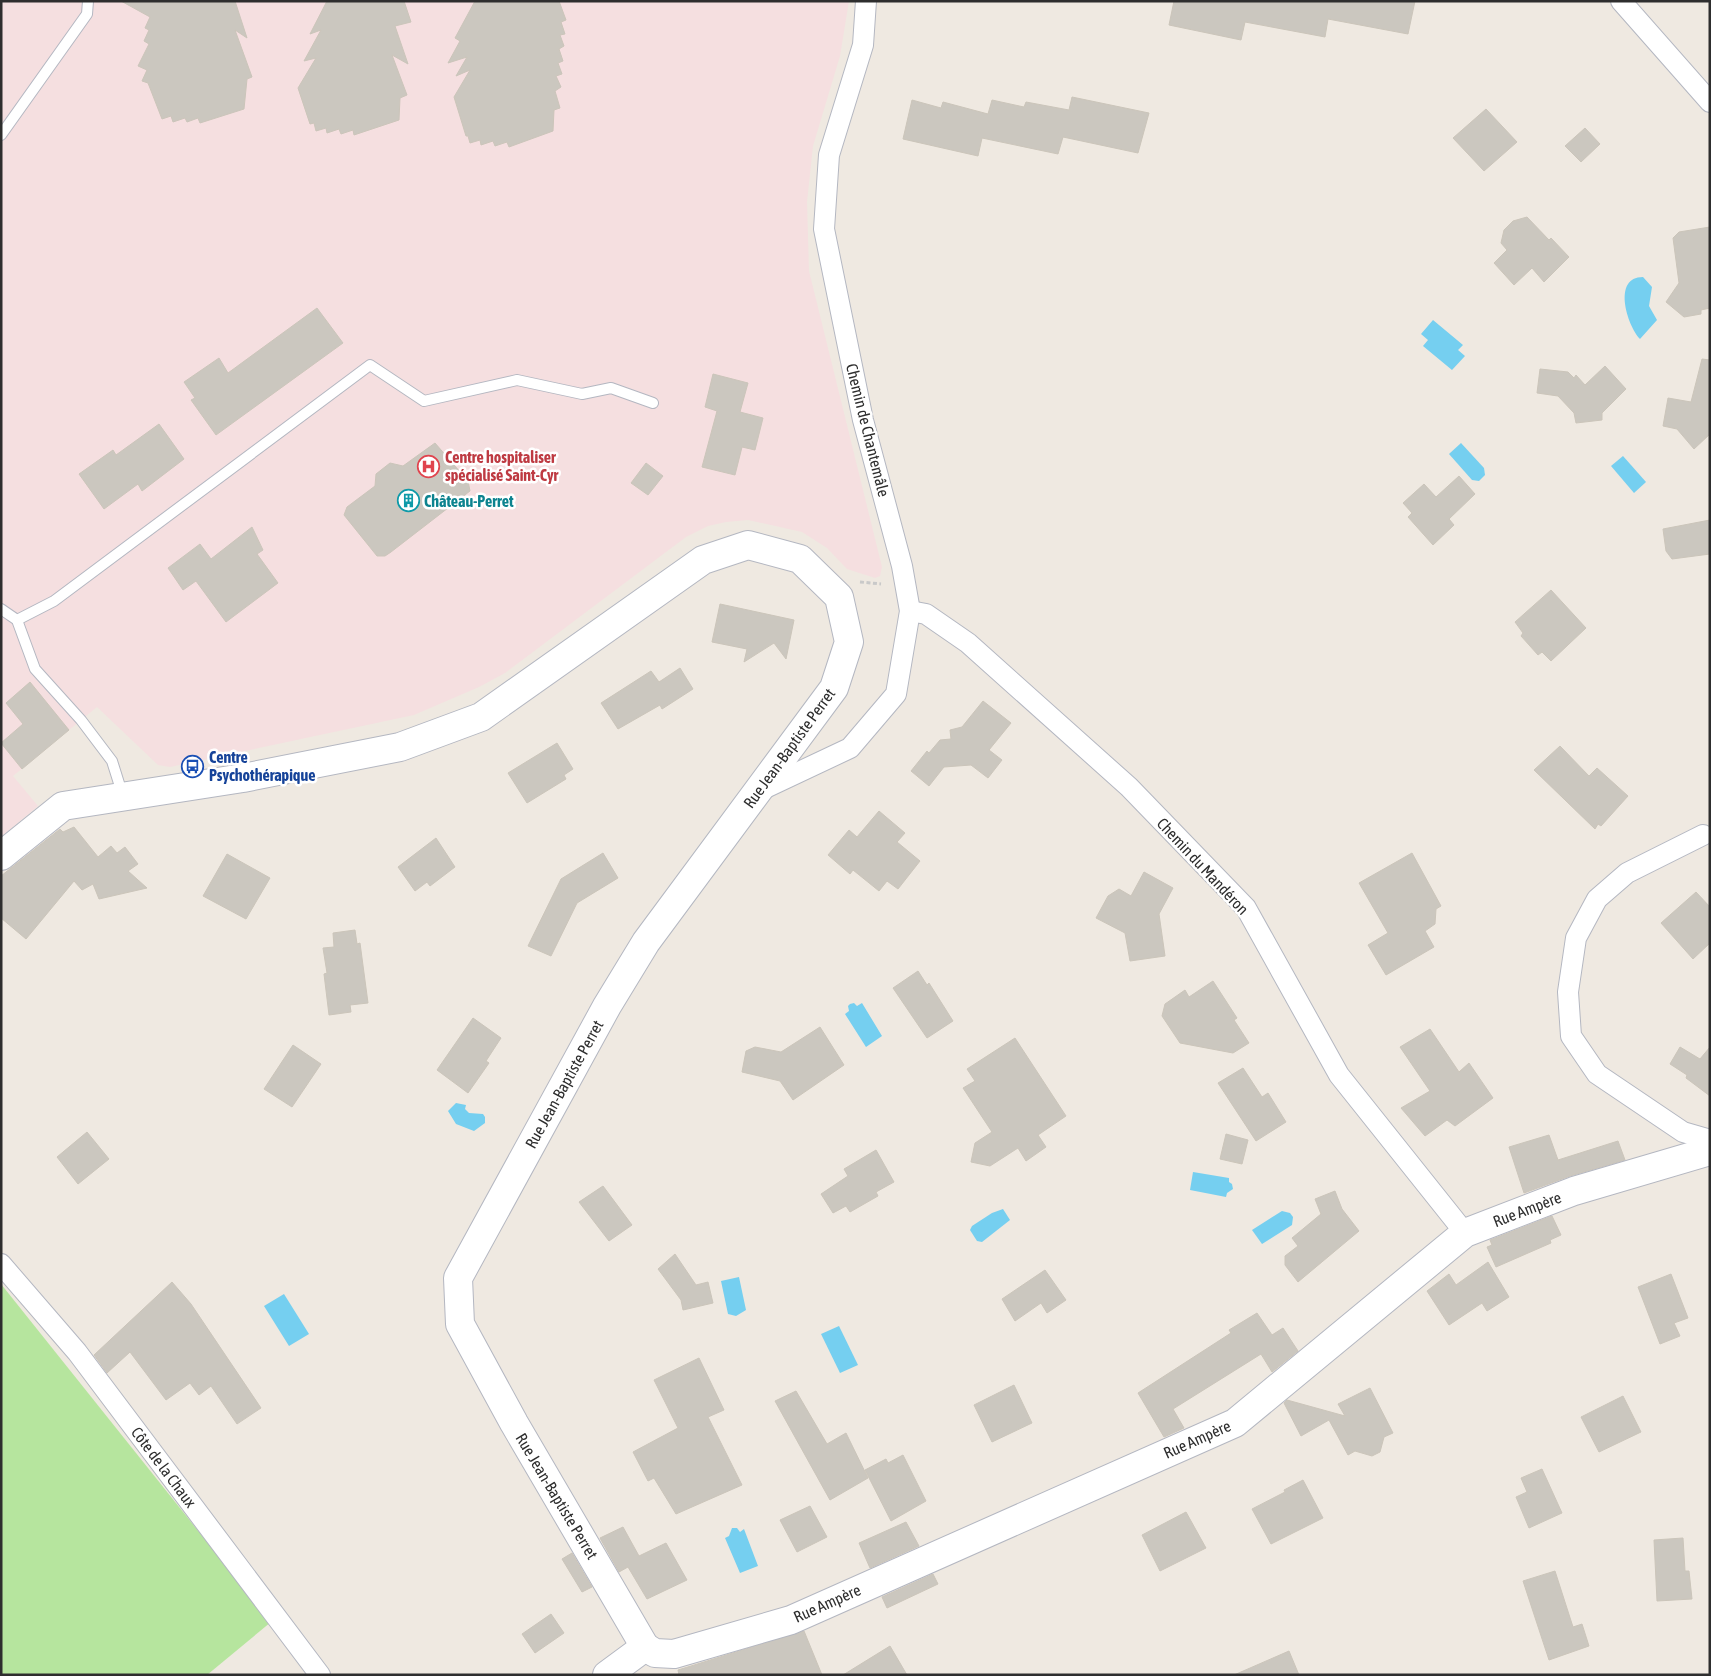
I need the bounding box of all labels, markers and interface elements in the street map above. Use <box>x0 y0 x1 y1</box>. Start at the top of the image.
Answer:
street label: Chemin de Chantemâle <box>843 362 893 498</box>
place label: Centre hospitaliser spécialisé Saint-Cyr <box>445 448 558 484</box>
hospital icon: Centre hospitaliser spécialisé Saint-Cyr <box>417 454 441 478</box>
building icon: Château-Perret <box>396 489 420 513</box>
place label: Château-Perret <box>424 492 514 510</box>
street label: Rue Jean-Baptiste Perret <box>740 684 839 812</box>
place label: Centre Psychothérapique <box>209 748 315 784</box>
bus stop icon: Centre Psychothérapique <box>181 754 205 778</box>
street label: Chemin du Mandéron <box>1154 814 1252 918</box>
street label: Rue Jean-Baptiste Perret <box>521 1017 608 1152</box>
street label: Rue Ampère <box>1490 1188 1564 1231</box>
street label: Rue Ampère <box>1161 1416 1234 1463</box>
street label: Côte de la Chaux <box>128 1423 200 1511</box>
street label: Rue Jean-Baptiste Perret <box>511 1430 602 1563</box>
street label: Rue Ampère <box>791 1580 864 1627</box>

